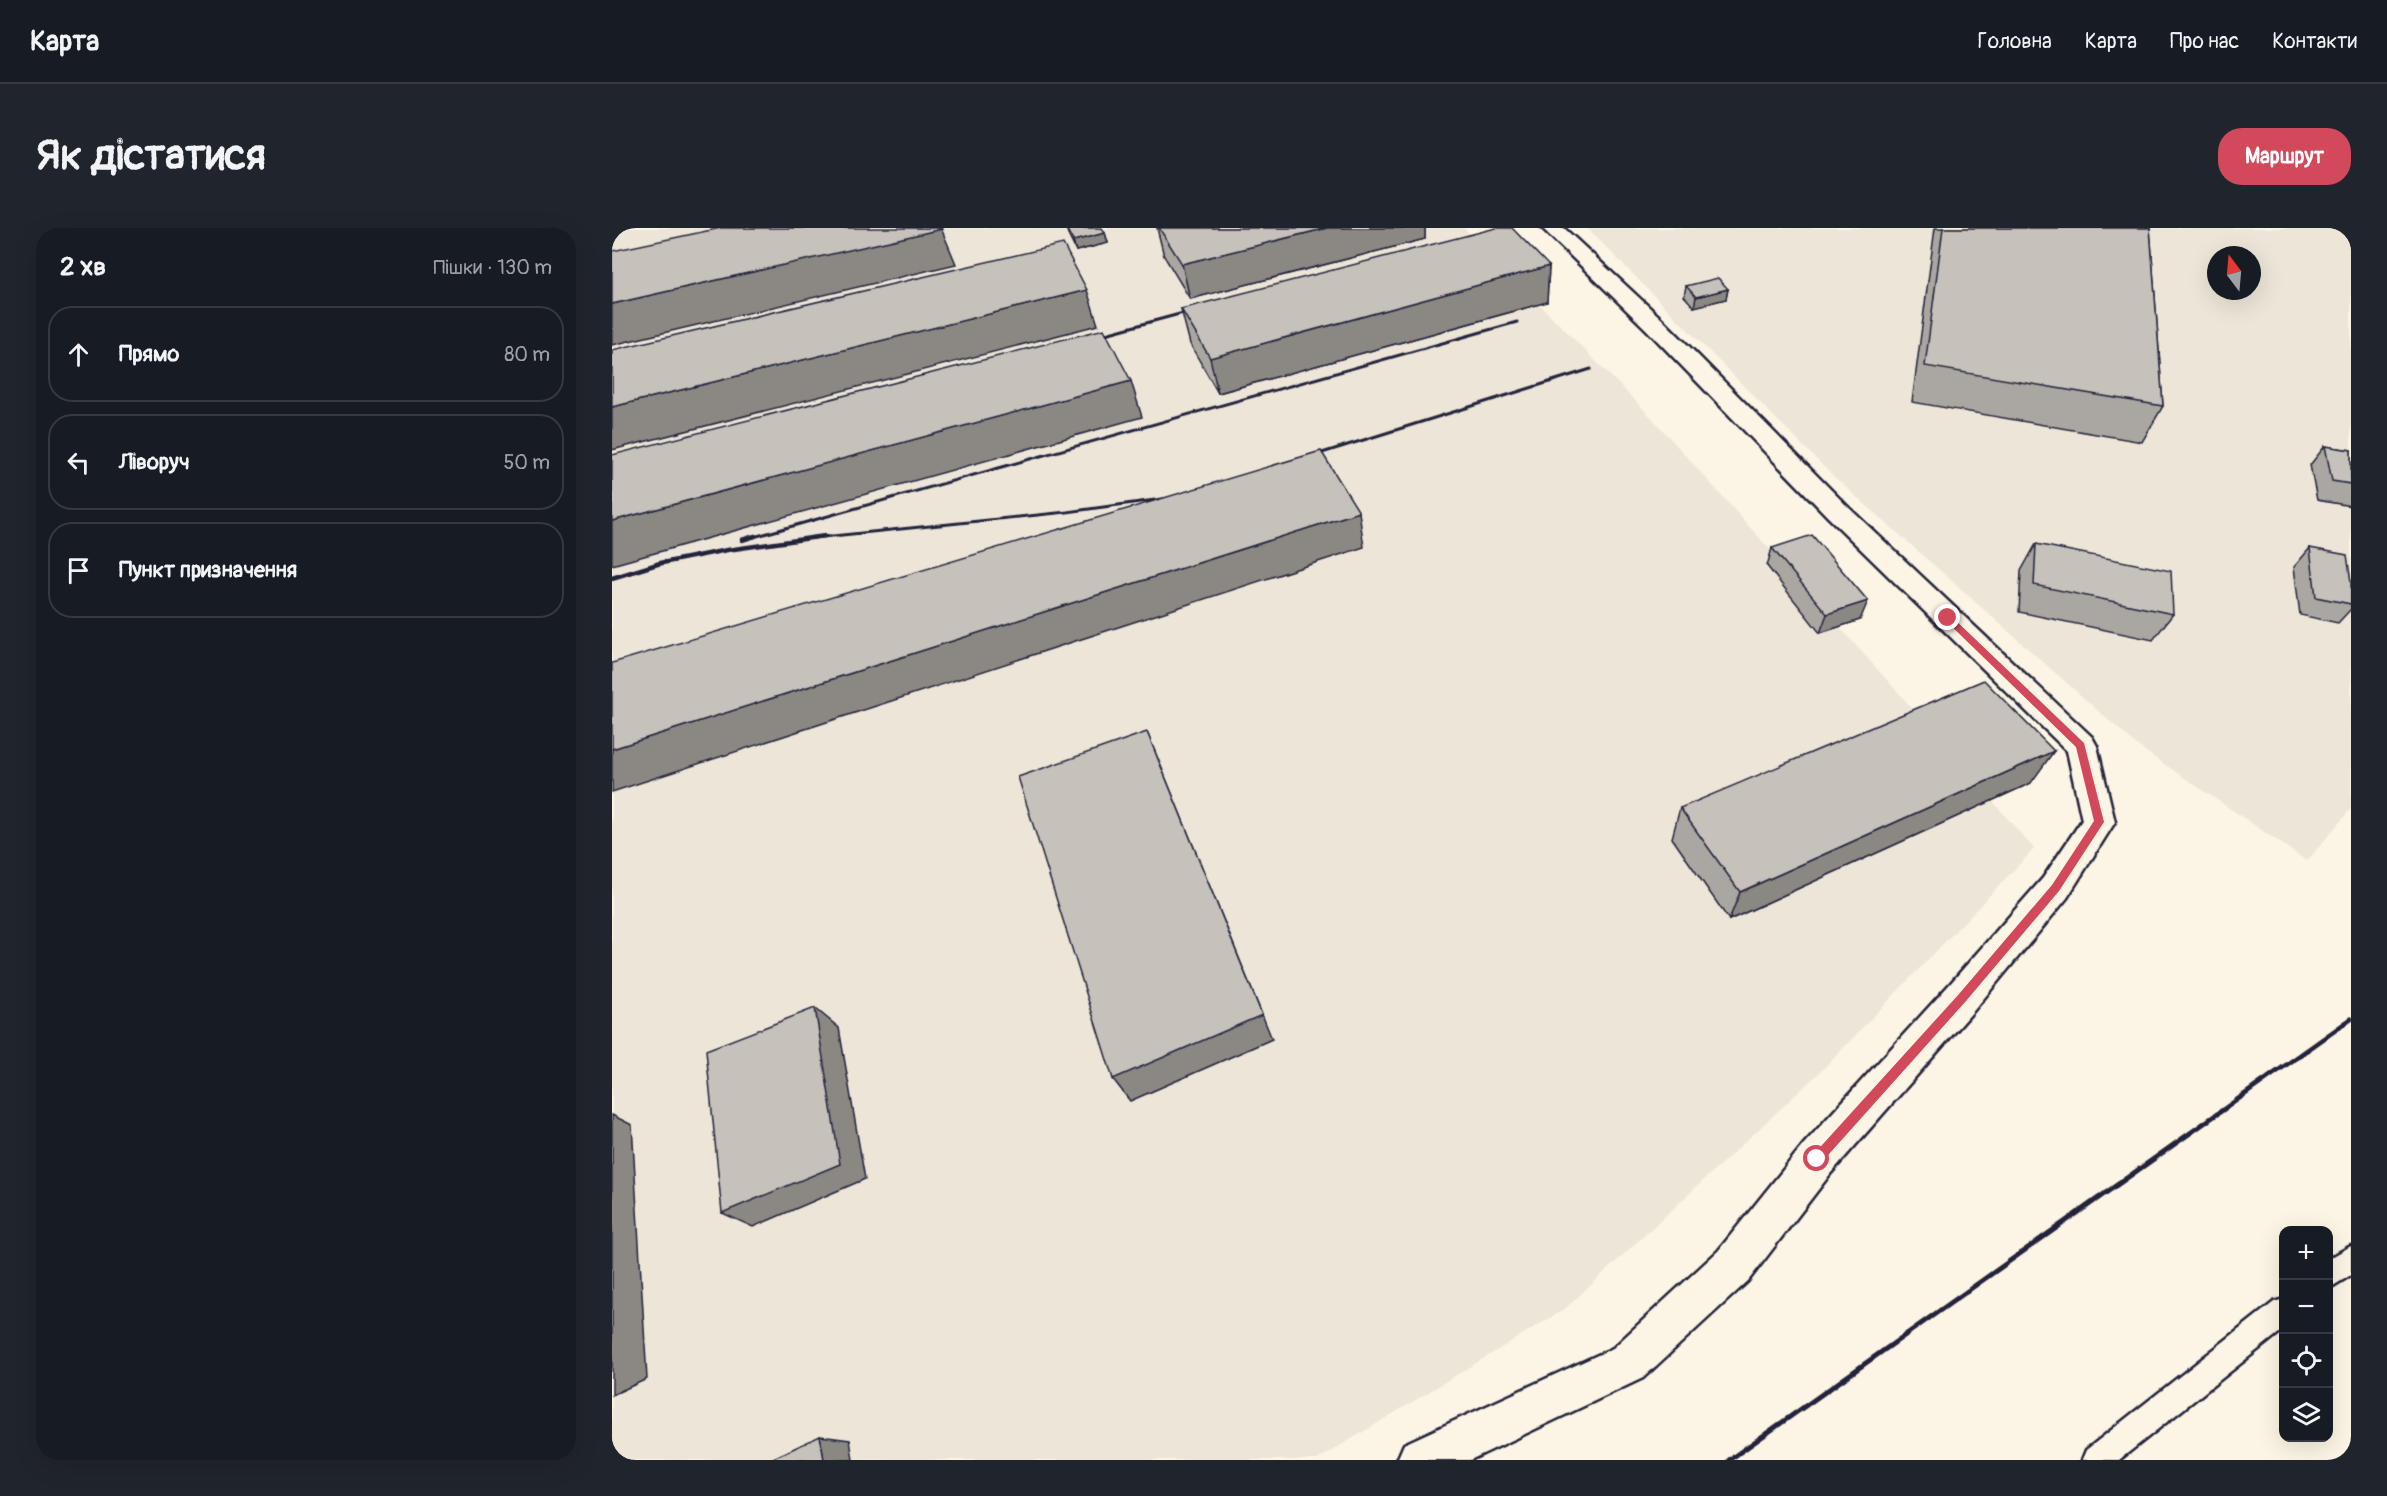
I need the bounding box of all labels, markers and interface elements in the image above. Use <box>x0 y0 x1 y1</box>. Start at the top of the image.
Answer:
text: Карта <box>30 24 99 59</box>
text: Головна <box>1978 28 2052 55</box>
text: Карта <box>2085 28 2137 55</box>
text: Про нас <box>2170 28 2239 55</box>
text: Контакти <box>2272 28 2357 55</box>
button: Маршрут <box>2218 128 2351 185</box>
text: Як дістатися <box>36 130 266 182</box>
north arrow <box>2207 246 2261 300</box>
text: 2 хв <box>60 251 106 283</box>
text: Пішки · 130 m <box>433 255 552 280</box>
icon: ahead <box>62 338 95 371</box>
text: Прямо <box>119 340 179 368</box>
text: 80 m <box>504 342 550 367</box>
icon: left <box>62 446 95 479</box>
text: Ліворуч <box>119 448 190 476</box>
text: 50 m <box>503 450 550 475</box>
icon: arrive <box>62 554 95 587</box>
text: Пункт призначення <box>119 556 297 584</box>
route end <box>1934 604 1960 630</box>
route start <box>1803 1145 1829 1171</box>
map controls <box>2279 1226 2333 1442</box>
button: + <box>2279 1226 2333 1280</box>
button: − <box>2279 1280 2333 1334</box>
button: locate <box>2279 1334 2333 1388</box>
button: layers <box>2279 1388 2333 1442</box>

